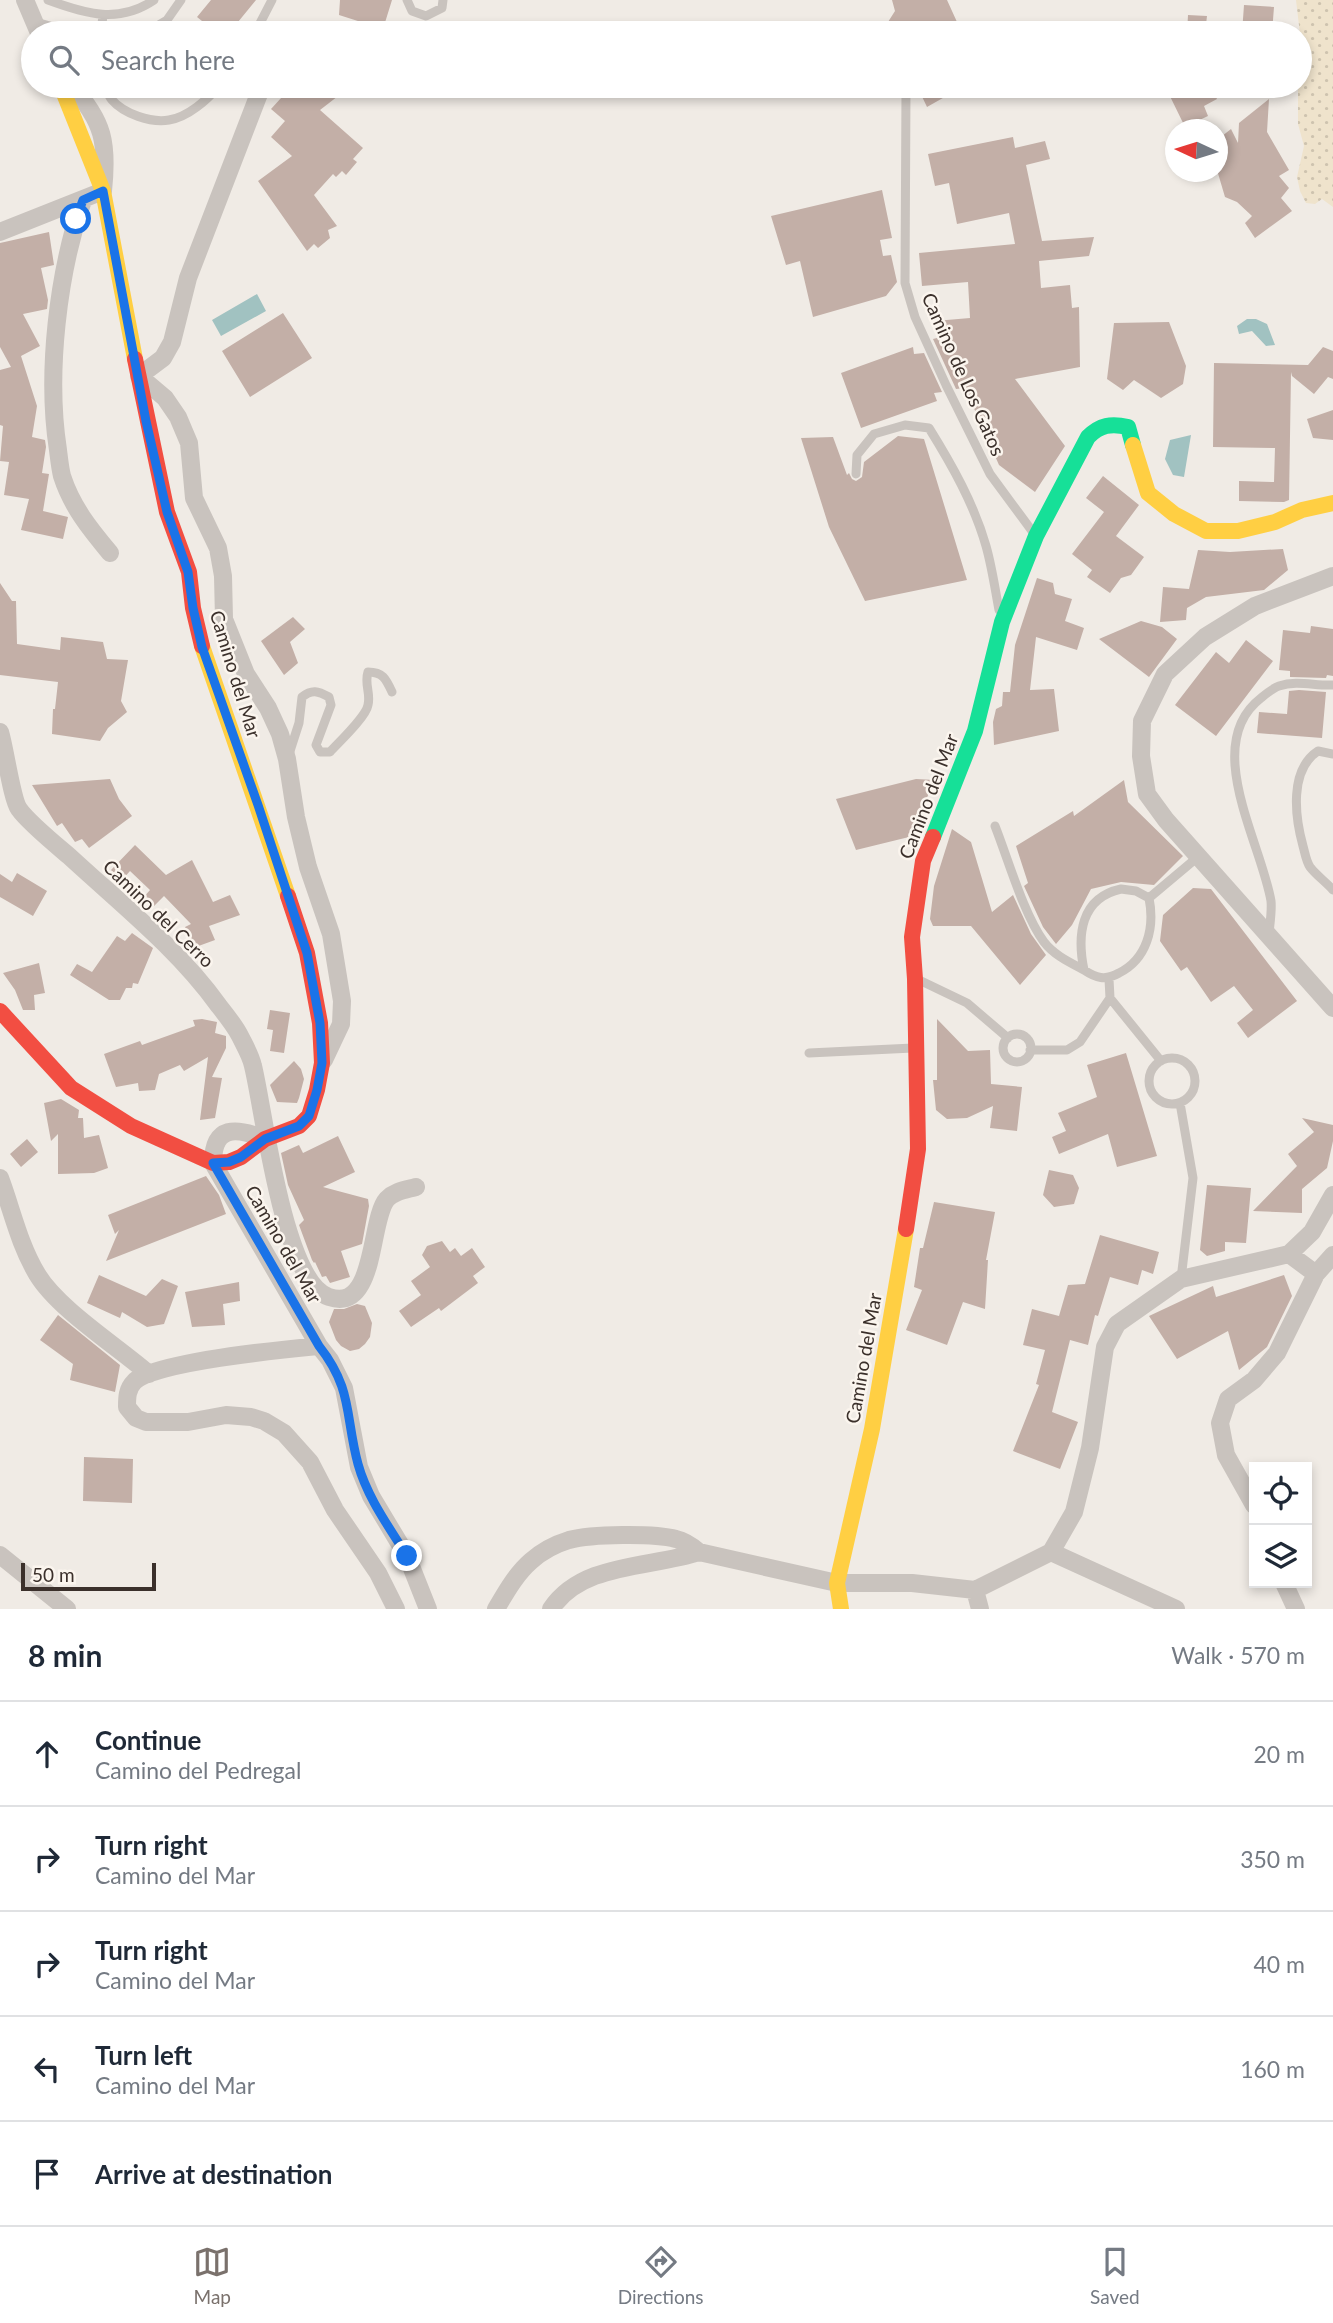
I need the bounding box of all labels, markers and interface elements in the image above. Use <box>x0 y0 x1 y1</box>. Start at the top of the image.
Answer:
search box <box>21 21 1312 98</box>
icon: search <box>45 41 83 79</box>
text: Search here <box>101 44 235 76</box>
north arrow <box>1165 119 1228 182</box>
route start <box>60 203 91 234</box>
street label: Camino de Los Gatos <box>918 289 1010 459</box>
street label: Camino del Mar <box>206 607 266 741</box>
street label: Camino del Mar <box>894 730 962 862</box>
street label: Camino del Cerro <box>99 854 219 972</box>
street label: Camino del Mar <box>241 1181 327 1307</box>
street label: Camino del Mar <box>840 1291 886 1425</box>
map controls <box>1249 1462 1312 1588</box>
button: locate <box>1249 1462 1312 1525</box>
button: layers <box>1249 1525 1312 1588</box>
route end <box>391 1540 422 1571</box>
scale bar <box>21 1560 156 1592</box>
text: 50 m <box>32 1563 75 1586</box>
text: 8 min <box>28 1637 102 1673</box>
text: Walk · 570 m <box>1171 1641 1305 1669</box>
text: Continue <box>95 1724 201 1756</box>
icon: ahead <box>28 1735 66 1773</box>
text: 20 m <box>1254 1740 1305 1768</box>
text: Camino del Pedregal <box>95 1756 301 1784</box>
text: Turn right <box>95 1829 208 1861</box>
icon: right <box>28 1840 66 1878</box>
text: 350 m <box>1240 1845 1305 1873</box>
text: Camino del Mar <box>95 1861 255 1889</box>
text: Turn right <box>95 1934 208 1966</box>
icon: right <box>28 1945 66 1983</box>
text: 40 m <box>1254 1950 1305 1978</box>
text: Camino del Mar <box>95 1966 255 1994</box>
text: Turn left <box>95 2039 192 2071</box>
icon: left <box>28 2050 66 2088</box>
text: 160 m <box>1240 2055 1305 2083</box>
text: Camino del Mar <box>95 2071 255 2099</box>
icon: arrive <box>28 2155 66 2193</box>
text: Arrive at destination <box>95 2158 332 2190</box>
tab: Map <box>193 2243 231 2308</box>
tab: Directions <box>618 2243 704 2308</box>
tab: Saved <box>1090 2243 1140 2308</box>

